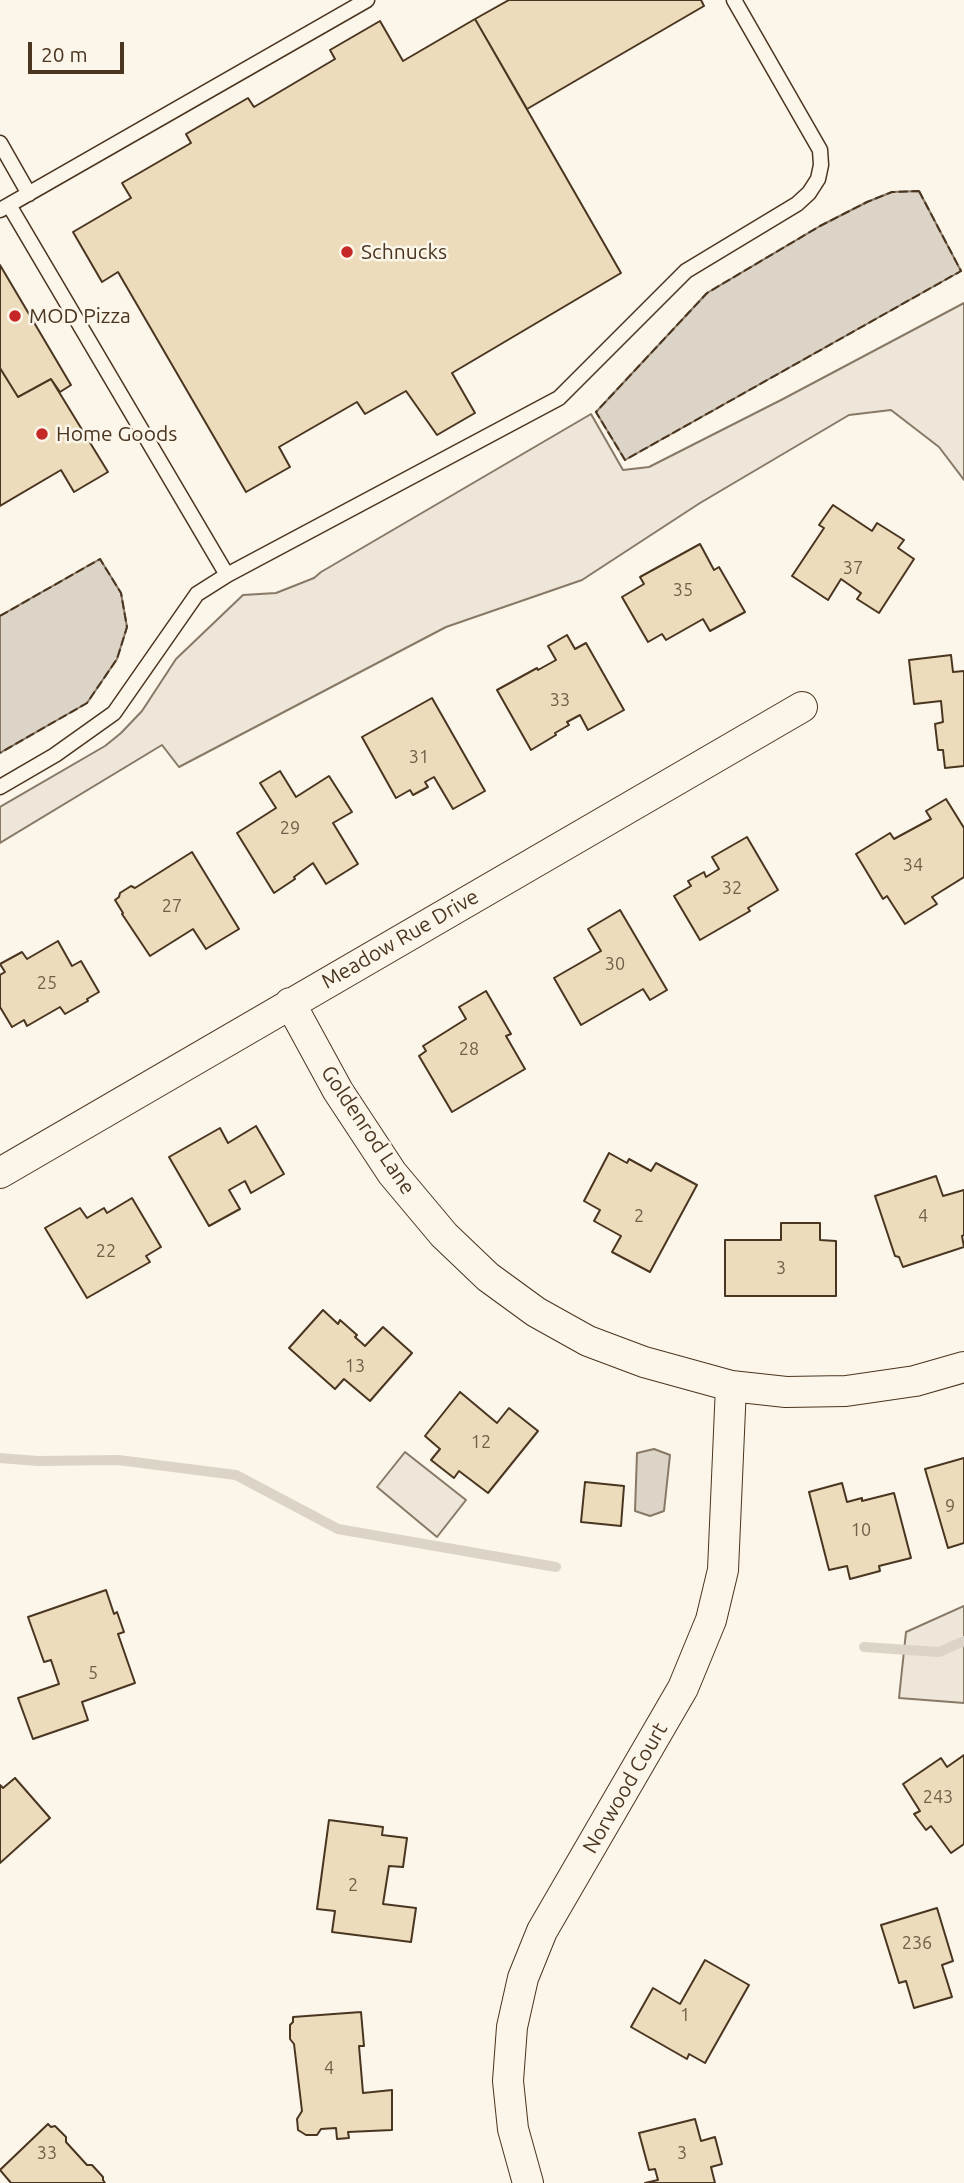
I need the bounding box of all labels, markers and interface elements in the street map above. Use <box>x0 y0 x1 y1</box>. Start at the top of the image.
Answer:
scale bar <box>32 28 128 72</box>
text: 20 m <box>41 42 88 66</box>
place label: Schnucks <box>361 239 447 265</box>
marker: Schnucks <box>339 244 355 260</box>
place label: MOD Pizza <box>29 303 131 329</box>
marker: MOD Pizza <box>7 308 23 324</box>
place label: Home Goods <box>56 421 177 447</box>
marker: Home Goods <box>34 426 50 442</box>
house number: 37 <box>843 557 863 579</box>
house number: 35 <box>673 579 693 601</box>
house number: 33 <box>550 689 570 711</box>
house number: 31 <box>409 746 429 768</box>
house number: 29 <box>280 817 300 839</box>
house number: 34 <box>903 854 923 876</box>
house number: 32 <box>722 877 742 899</box>
street label: Meadow Rue Drive <box>317 884 483 994</box>
house number: 27 <box>162 895 182 917</box>
house number: 30 <box>605 953 625 975</box>
house number: 25 <box>37 972 57 994</box>
house number: 28 <box>459 1038 479 1060</box>
street label: Goldenrod Lane <box>316 1061 420 1199</box>
house number: 2 <box>634 1205 644 1227</box>
house number: 4 <box>918 1205 928 1227</box>
house number: 22 <box>96 1240 116 1262</box>
house number: 3 <box>776 1257 786 1279</box>
house number: 13 <box>345 1355 365 1377</box>
house number: 12 <box>471 1431 491 1453</box>
house number: 9 <box>945 1495 955 1517</box>
house number: 10 <box>851 1519 871 1541</box>
house number: 5 <box>88 1662 98 1684</box>
street label: Norwood Court <box>577 1718 673 1858</box>
house number: 243 <box>923 1786 953 1808</box>
house number: 2 <box>348 1874 358 1896</box>
house number: 236 <box>902 1932 932 1954</box>
house number: 1 <box>680 2004 690 2026</box>
house number: 4 <box>324 2057 334 2079</box>
house number: 33 <box>37 2142 57 2164</box>
house number: 3 <box>677 2142 687 2164</box>

